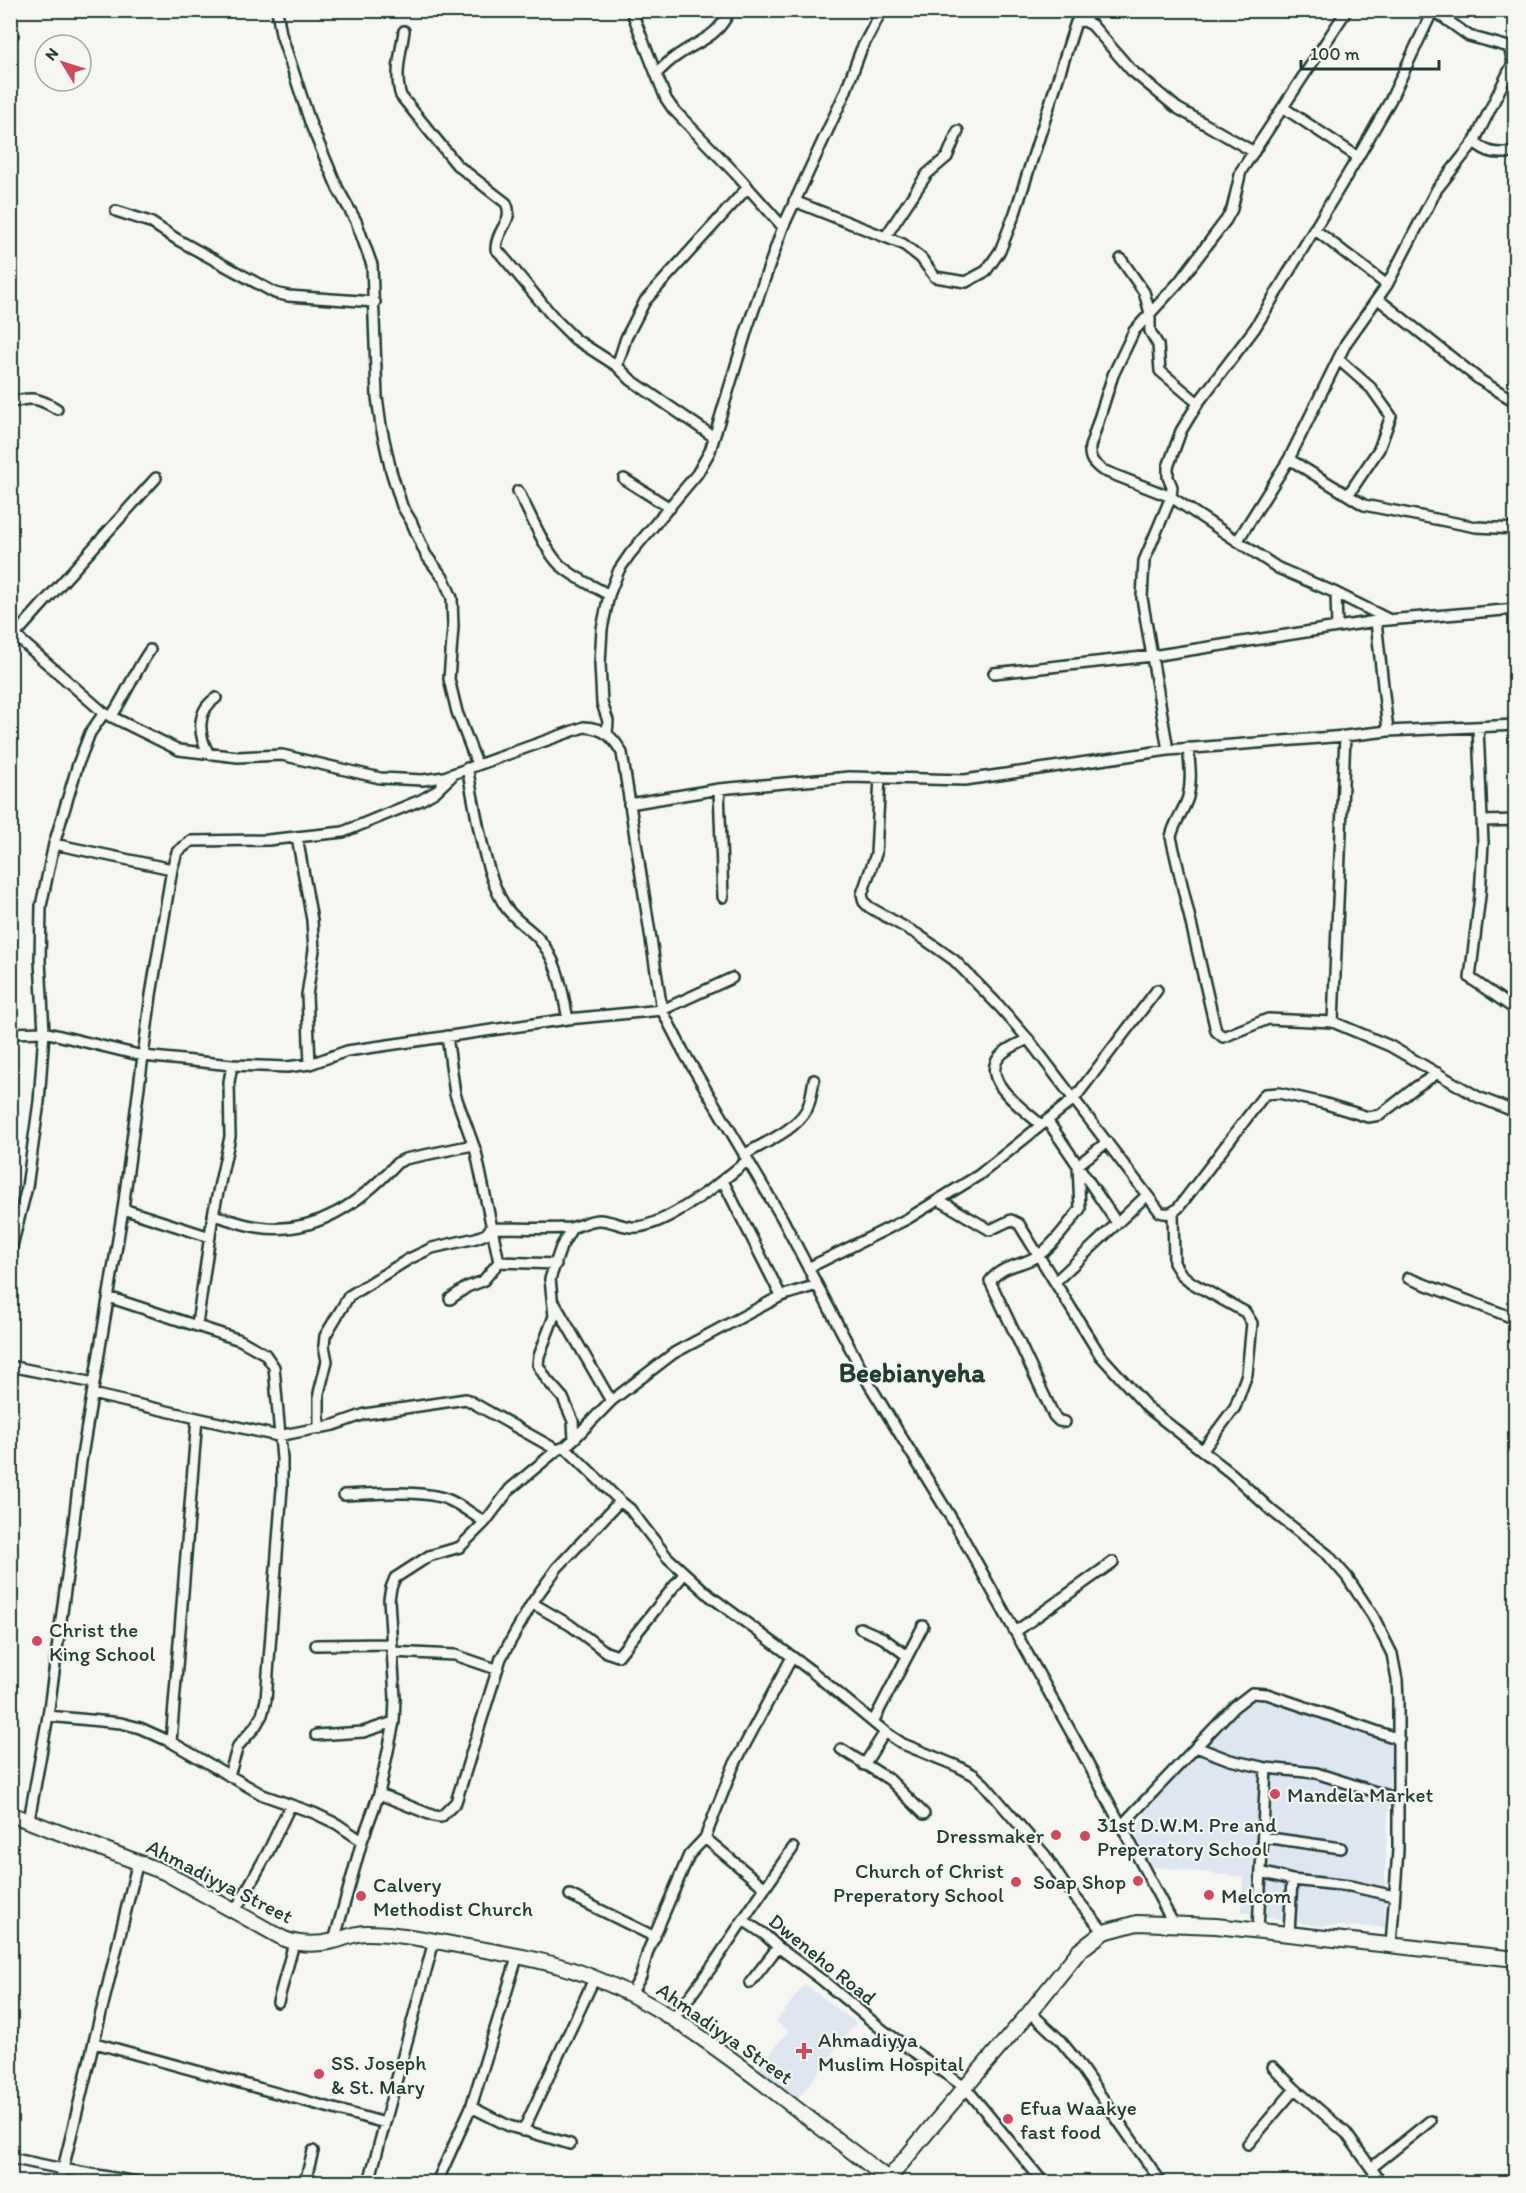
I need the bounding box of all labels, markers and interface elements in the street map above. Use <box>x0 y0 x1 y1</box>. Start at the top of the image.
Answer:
north arrow <box>33 33 93 93</box>
scale bar <box>1301 33 1439 71</box>
text: 100 m <box>1310 43 1360 65</box>
text: N <box>41 44 62 64</box>
district label: Beebianyeha <box>839 1356 986 1389</box>
place label: Christ the King School <box>49 1617 155 1666</box>
marker: Christ the King School <box>30 1634 44 1648</box>
place label: Mandela Market <box>1287 1782 1434 1807</box>
marker: Mandela Market <box>1268 1787 1282 1801</box>
place label: 31st D.W.M. Pre and Preperatory School <box>1097 1812 1277 1861</box>
place label: Dressmaker <box>936 1823 1045 1848</box>
marker: Dressmaker <box>1049 1828 1063 1842</box>
marker: 31st D.W.M. Pre and Preperatory School <box>1078 1829 1092 1843</box>
street label: Ahmadiyya Street <box>143 1833 297 1929</box>
place label: Church of Christ Preperatory School <box>833 1858 1004 1907</box>
place label: Soap Shop <box>1033 1869 1126 1894</box>
place label: Calvery Methodist Church <box>373 1872 533 1921</box>
marker: Soap Shop <box>1131 1874 1145 1888</box>
marker: Church of Christ Preperatory School <box>1009 1875 1023 1889</box>
place label: Melcom <box>1221 1883 1292 1908</box>
marker: Melcom <box>1202 1888 1216 1902</box>
marker: Calvery Methodist Church <box>354 1889 368 1903</box>
street label: Dweneho Road <box>764 1908 882 2010</box>
street label: Ahmadiyya Street <box>652 1977 798 2089</box>
place label: Ahmadiyya Muslim Hospital <box>818 2027 964 2076</box>
marker: Ahmadiyya Muslim Hospital <box>795 2042 813 2060</box>
place label: SS. Joseph & St. Mary <box>331 2050 426 2099</box>
marker: SS. Joseph & St. Mary <box>312 2067 326 2081</box>
place label: Efua Waakye fast food <box>1020 2095 1137 2144</box>
marker: Efua Waakye fast food <box>1001 2112 1015 2126</box>

